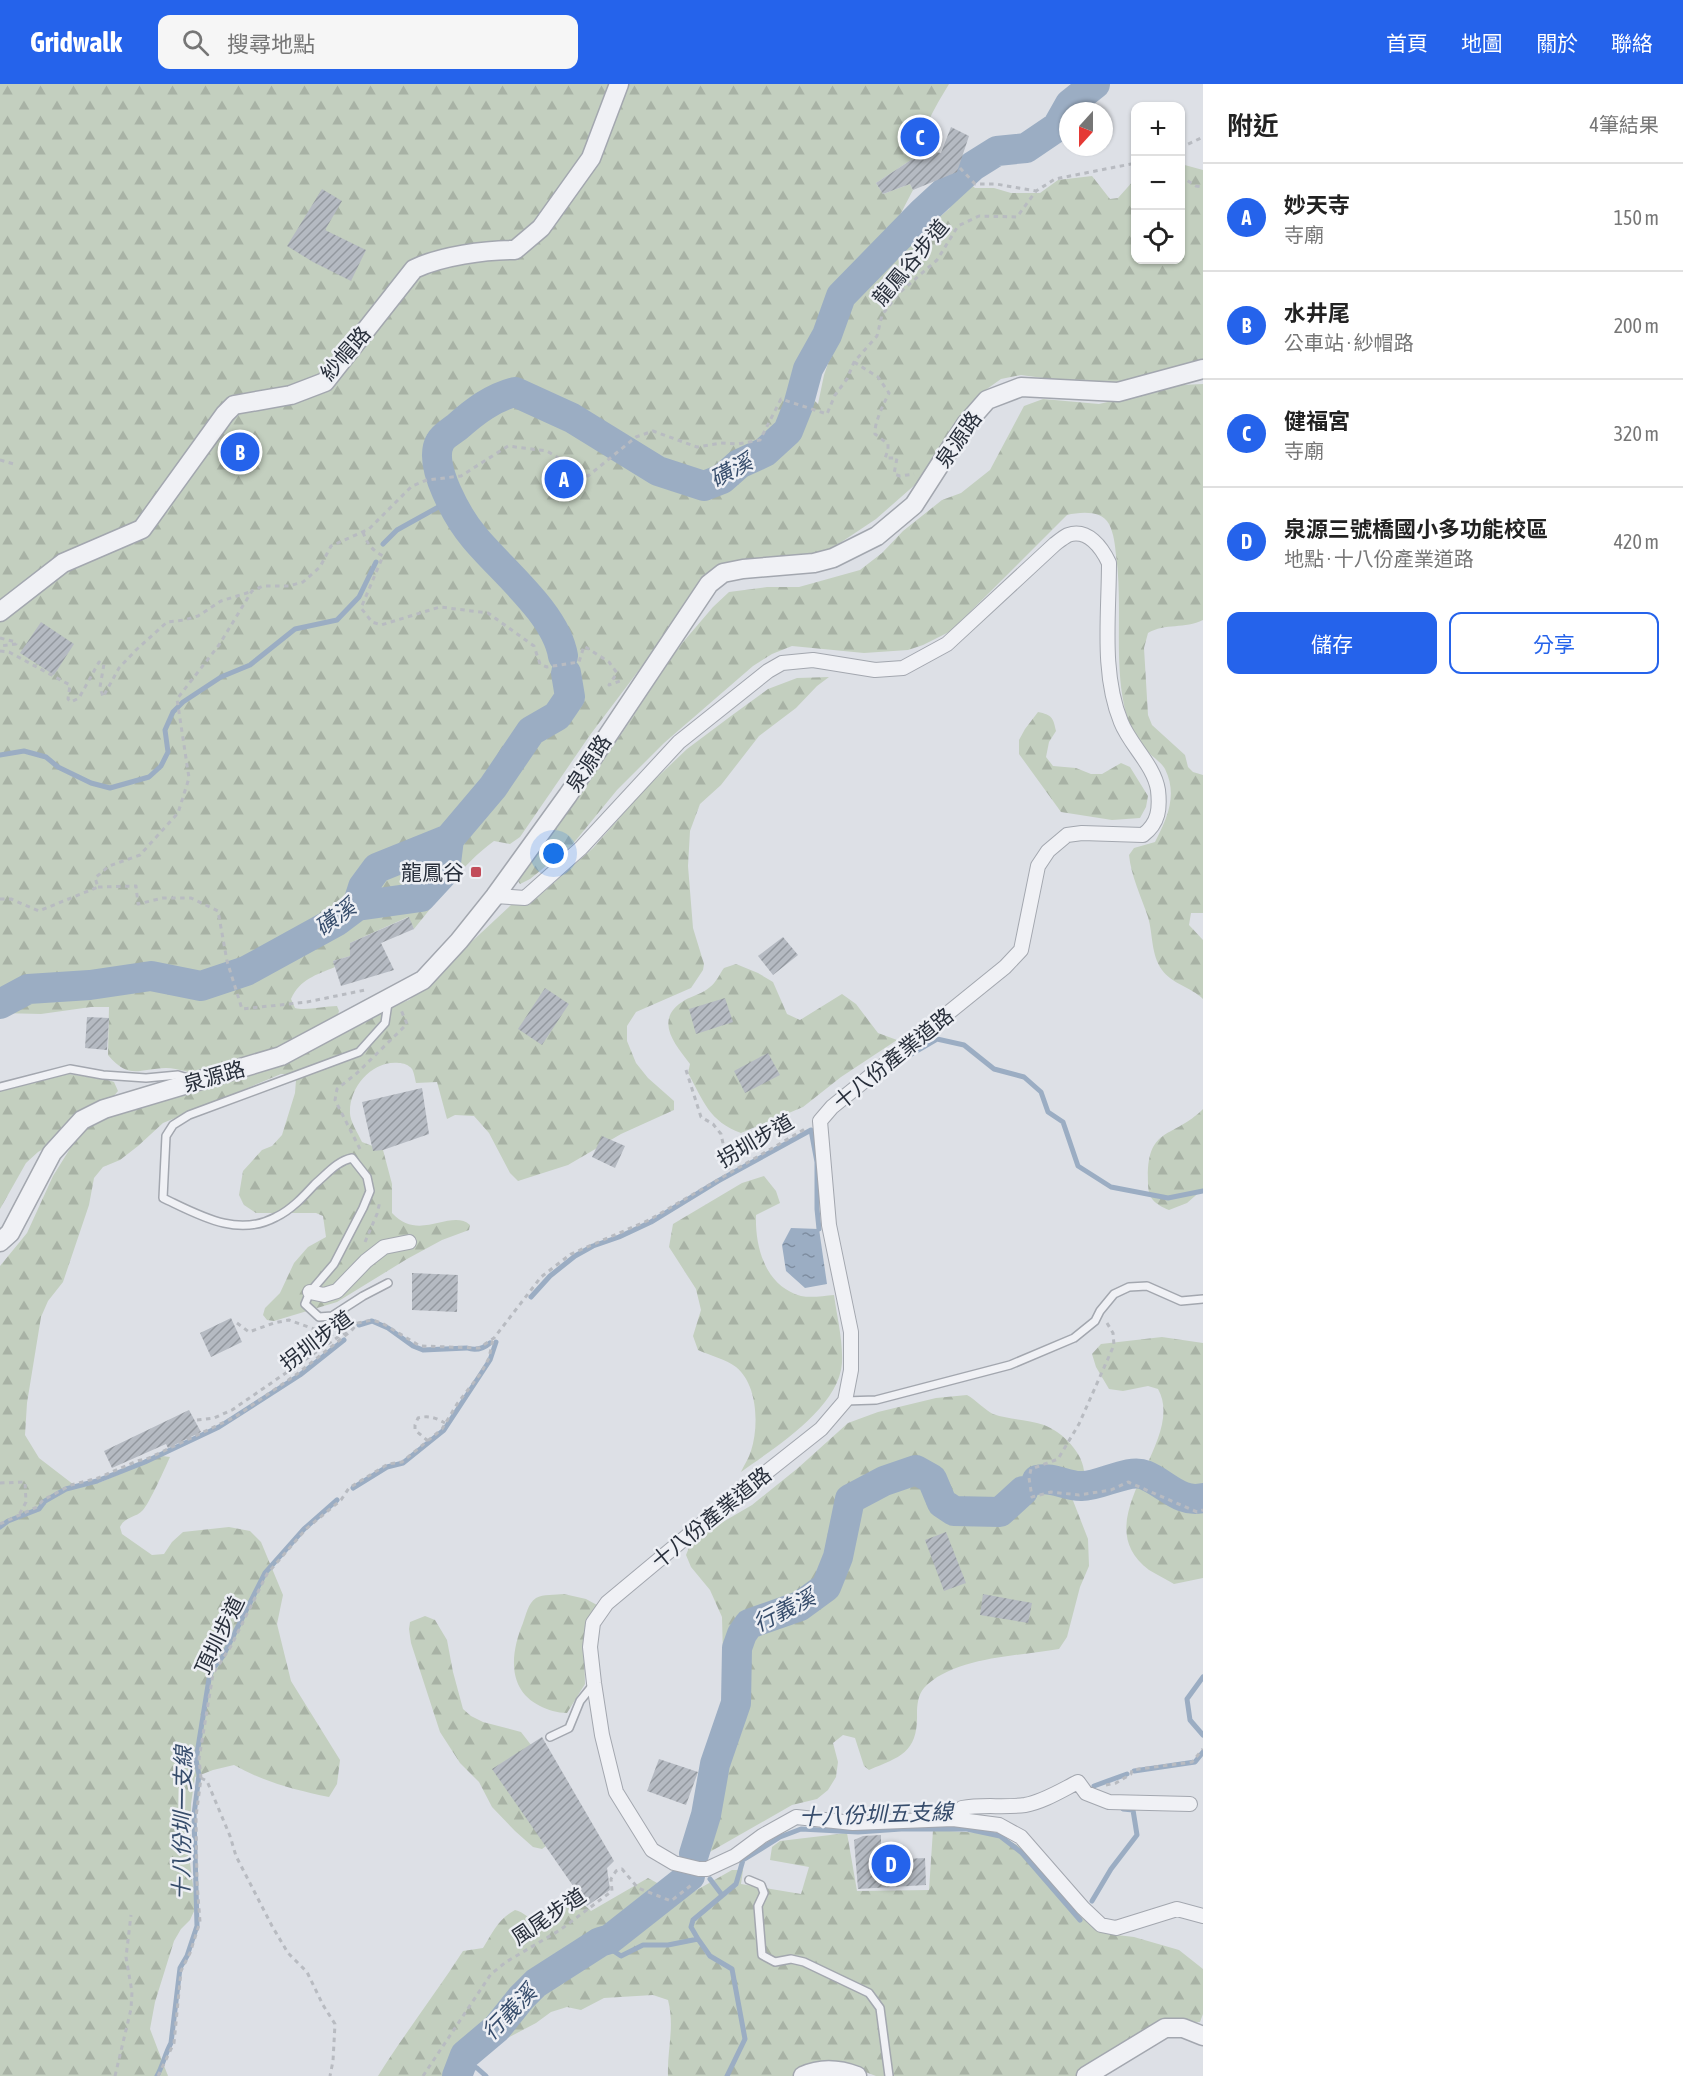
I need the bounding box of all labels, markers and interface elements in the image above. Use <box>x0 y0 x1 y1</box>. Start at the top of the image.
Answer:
search box <box>158 15 578 69</box>
text: Gridwalk <box>30 26 122 58</box>
icon: search <box>179 26 212 59</box>
text: 搜尋地點 <box>227 31 315 57</box>
text: 首頁 <box>1386 31 1428 55</box>
text: 地圖 <box>1461 31 1503 55</box>
text: 關於 <box>1536 31 1578 55</box>
text: 聯絡 <box>1611 31 1653 55</box>
north arrow <box>1059 102 1113 156</box>
map controls <box>1131 102 1185 264</box>
button: + <box>1131 102 1185 156</box>
text: 附近 <box>1227 111 1279 141</box>
text: 4筆結果 <box>1590 113 1659 136</box>
pin: C <box>900 115 940 160</box>
button: − <box>1131 156 1185 210</box>
text: 妙天寺 <box>1284 192 1350 218</box>
text: A <box>1242 206 1251 229</box>
text: 150 m <box>1614 206 1659 229</box>
button: locate <box>1131 210 1185 264</box>
street label: 龍鳳谷步道 <box>867 214 953 310</box>
text: 寺廟 <box>1284 223 1324 246</box>
text: 水井尾 <box>1284 300 1350 326</box>
text: B <box>1242 314 1251 337</box>
text: 200 m <box>1614 314 1659 337</box>
street label: 紗帽路 <box>315 321 375 385</box>
text: 公車站 · 紗帽路 <box>1284 331 1414 354</box>
street label: 泉源路 <box>930 406 986 472</box>
text: 健福宮 <box>1284 408 1350 434</box>
text: C <box>1242 422 1251 445</box>
text: 320 m <box>1614 422 1659 445</box>
pin: B <box>220 430 260 475</box>
text: 寺廟 <box>1284 439 1324 462</box>
water label: 磺溪 <box>705 447 759 492</box>
pin: A <box>544 456 584 502</box>
text: 泉源三號橋國小多功能校區 <box>1284 516 1548 542</box>
text: D <box>1241 530 1252 553</box>
text: 420 m <box>1614 530 1659 553</box>
text: 地點 · 十八份產業道路 <box>1284 547 1474 570</box>
button: 儲存 <box>1227 612 1437 674</box>
button: 分享 <box>1449 612 1659 674</box>
street label: 泉源路 <box>561 730 615 796</box>
your location <box>539 839 568 868</box>
place label: 龍鳳谷 <box>401 860 464 884</box>
marker: 龍鳳谷 <box>469 865 483 879</box>
water label: 磺溪 <box>310 892 363 940</box>
street label: 十八份產業道路 <box>828 1002 958 1114</box>
street label: 泉源路 <box>180 1056 248 1096</box>
street label: 拐圳步道 <box>713 1109 797 1171</box>
street label: 拐圳步道 <box>275 1305 357 1375</box>
street label: 十八份產業道路 <box>646 1461 776 1573</box>
water label: 行義溪 <box>749 1582 822 1637</box>
street label: 頂圳步道 <box>190 1592 248 1678</box>
water label: 十八份圳一支線 <box>168 1743 196 1900</box>
water label: 十八份圳五支線 <box>799 1798 956 1830</box>
pin: D <box>872 1842 910 1886</box>
street label: 風尾步道 <box>506 1883 590 1949</box>
water label: 行義溪 <box>477 1977 543 2045</box>

